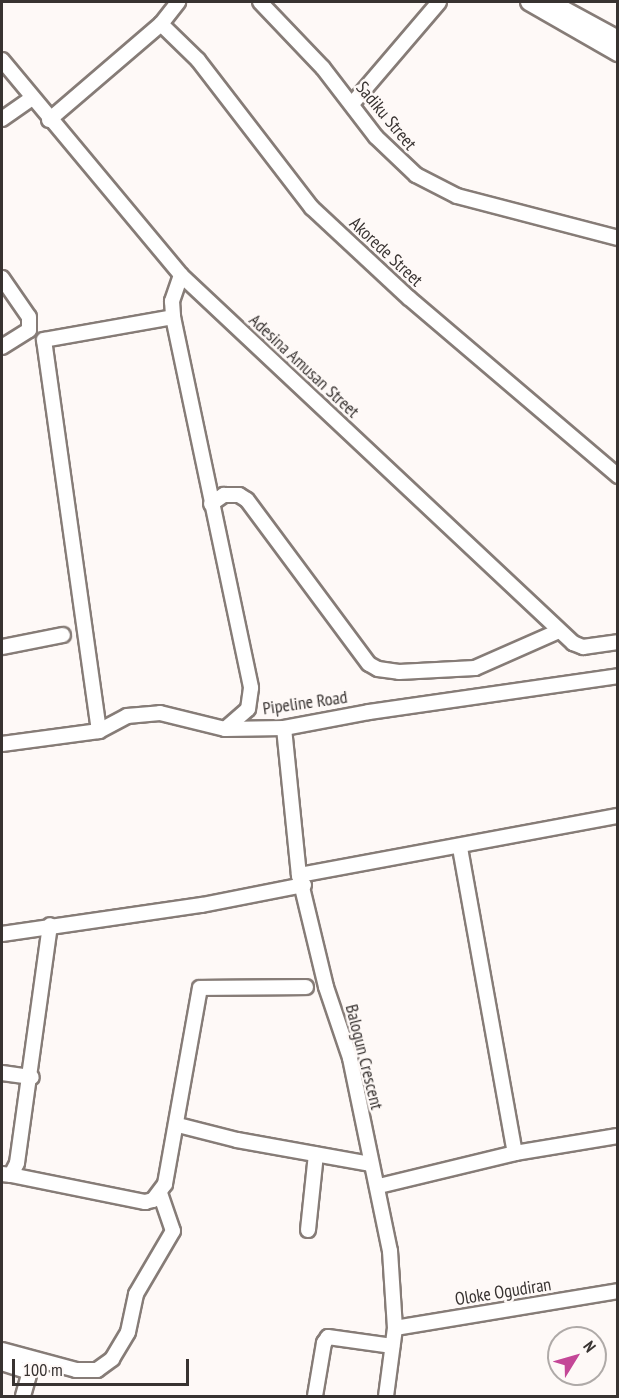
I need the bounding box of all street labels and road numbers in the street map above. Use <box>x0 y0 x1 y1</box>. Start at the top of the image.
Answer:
street label: Sadiku Street <box>351 77 421 155</box>
street label: Akorede Street <box>345 213 427 291</box>
street label: Adesina Amusan Street <box>244 309 364 423</box>
street label: Pipeline Road <box>261 686 349 720</box>
street label: Balogun Crescent <box>340 1002 388 1112</box>
street label: Oloke Ogudiran <box>453 1274 553 1310</box>

